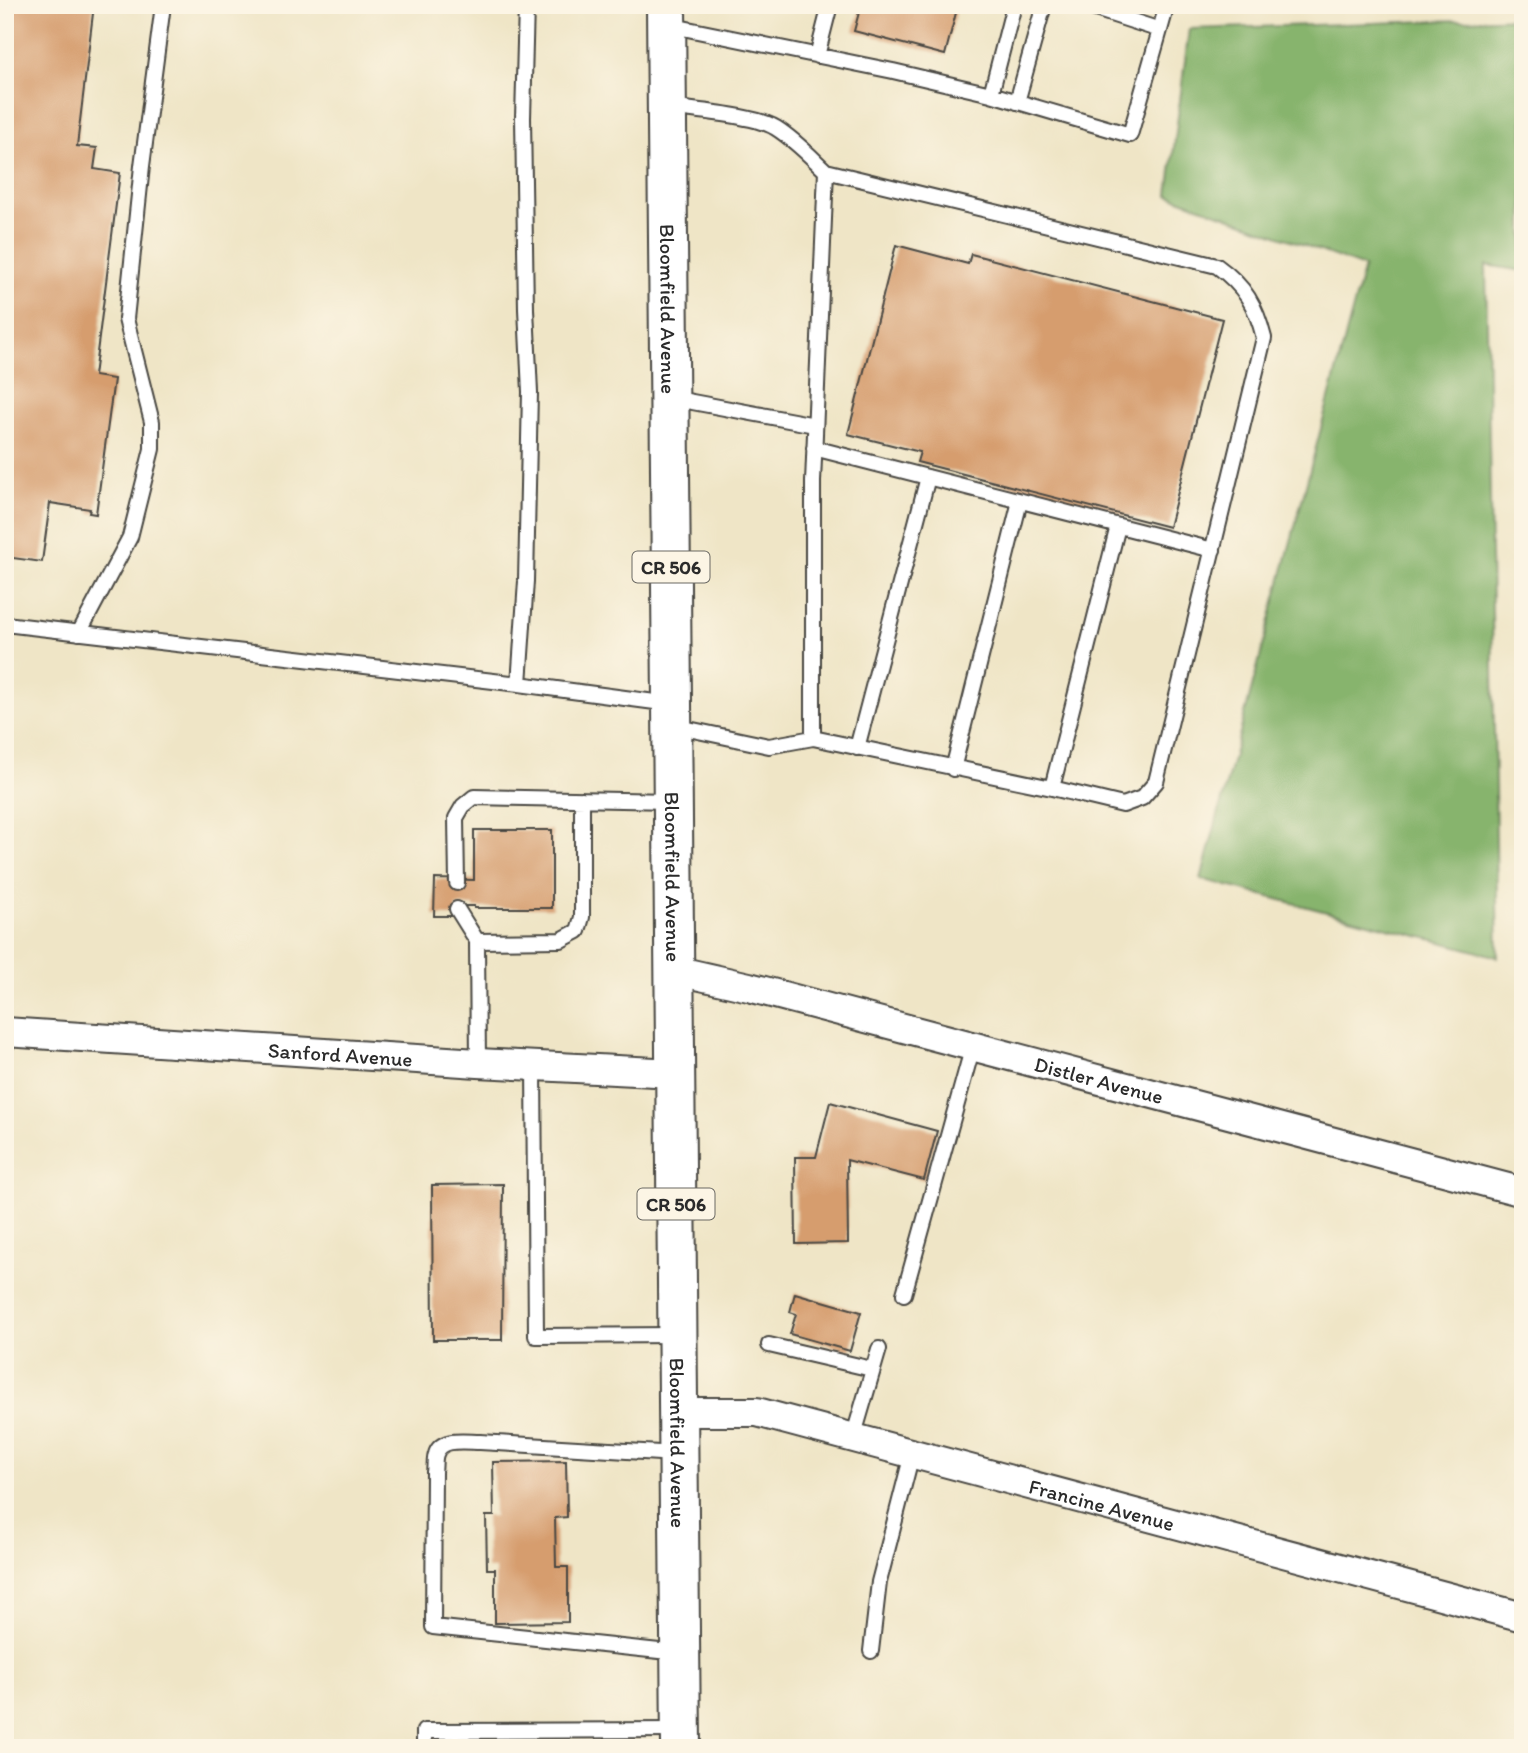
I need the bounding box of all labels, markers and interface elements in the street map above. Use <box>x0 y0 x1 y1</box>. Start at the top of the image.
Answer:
street label: Bloomfield Avenue <box>655 224 682 394</box>
road number: CR 506 <box>632 552 710 582</box>
street label: Bloomfield Avenue <box>660 792 687 962</box>
street label: Sanford Avenue <box>267 1037 413 1071</box>
street label: Distler Avenue <box>1032 1051 1166 1109</box>
road number: CR 506 <box>638 1188 714 1220</box>
street label: Bloomfield Avenue <box>665 1358 692 1528</box>
street label: Francine Avenue <box>1026 1473 1177 1536</box>

